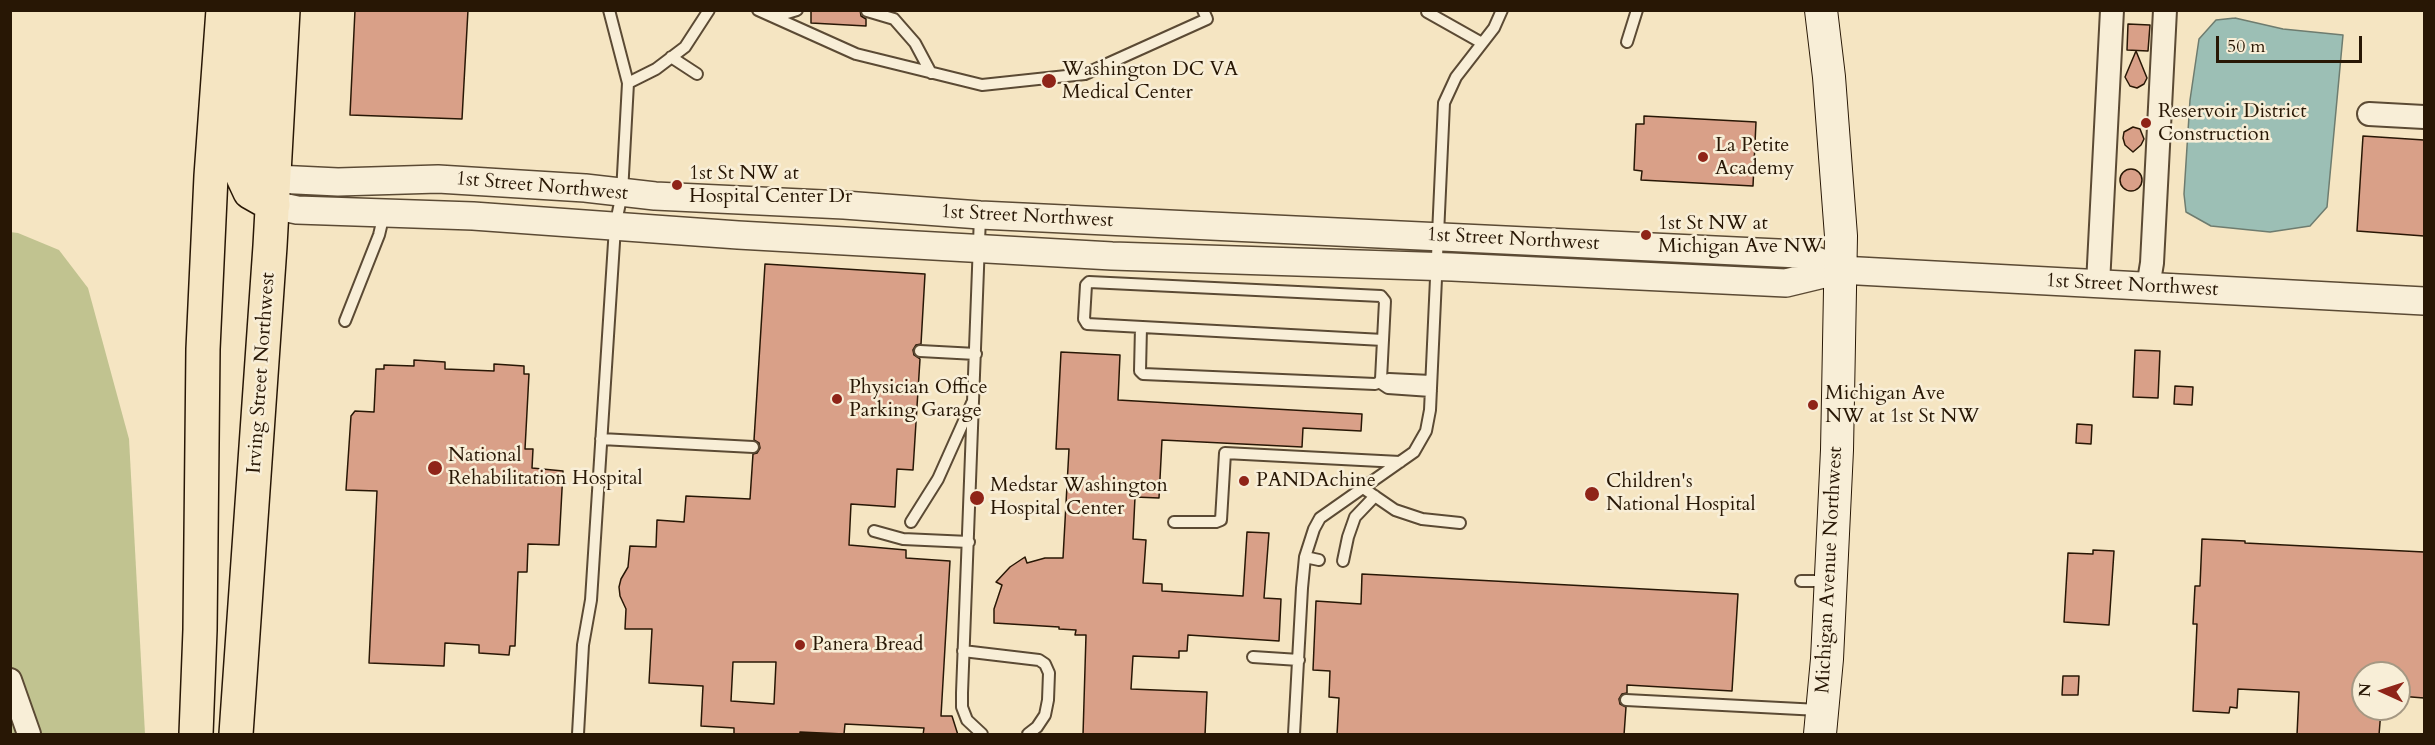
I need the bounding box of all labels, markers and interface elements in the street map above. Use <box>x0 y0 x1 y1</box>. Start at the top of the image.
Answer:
scale bar <box>2219 24 2364 62</box>
text: 50 m <box>2227 34 2266 59</box>
place label: Washington DC VA Medical Center <box>1062 58 1238 105</box>
marker: Washington DC VA Medical Center <box>1040 72 1058 90</box>
place label: Reservoir District Construction <box>2158 100 2306 147</box>
marker: Reservoir District Construction <box>2139 116 2153 130</box>
place label: La Petite Academy <box>1715 134 1794 181</box>
marker: La Petite Academy <box>1696 150 1710 164</box>
place label: 1st St NW at Hospital Center Dr <box>689 162 852 209</box>
street label: 1st Street Northwest <box>455 168 629 206</box>
marker: 1st St NW at Hospital Center Dr <box>670 178 684 192</box>
street label: 1st Street Northwest <box>940 200 1114 234</box>
place label: 1st St NW at Michigan Ave NW <box>1658 212 1823 259</box>
street label: 1st Street Northwest <box>1426 223 1600 257</box>
marker: 1st St NW at Michigan Ave NW <box>1639 228 1653 242</box>
street label: 1st Street Northwest <box>2045 269 2219 303</box>
street label: Irving Street Northwest <box>243 271 281 475</box>
place label: Physician Office Parking Garage <box>849 376 988 423</box>
place label: Michigan Ave NW at 1st St NW <box>1825 382 1979 429</box>
marker: Physician Office Parking Garage <box>830 392 844 406</box>
marker: Michigan Ave NW at 1st St NW <box>1806 398 1820 412</box>
place label: National Rehabilitation Hospital <box>448 444 643 491</box>
street label: Michigan Avenue Northwest <box>1812 446 1848 694</box>
marker: National Rehabilitation Hospital <box>426 459 444 477</box>
place label: PANDAchine <box>1256 469 1376 493</box>
place label: Children's National Hospital <box>1606 470 1755 517</box>
place label: Medstar Washington Hospital Center <box>990 474 1168 521</box>
marker: PANDAchine <box>1237 474 1251 488</box>
marker: Children's National Hospital <box>1583 485 1601 503</box>
marker: Medstar Washington Hospital Center <box>968 489 986 507</box>
place label: Panera Bread <box>812 633 923 657</box>
marker: Panera Bread <box>793 638 807 652</box>
north arrow <box>2351 661 2411 721</box>
text: N <box>2354 683 2376 698</box>

